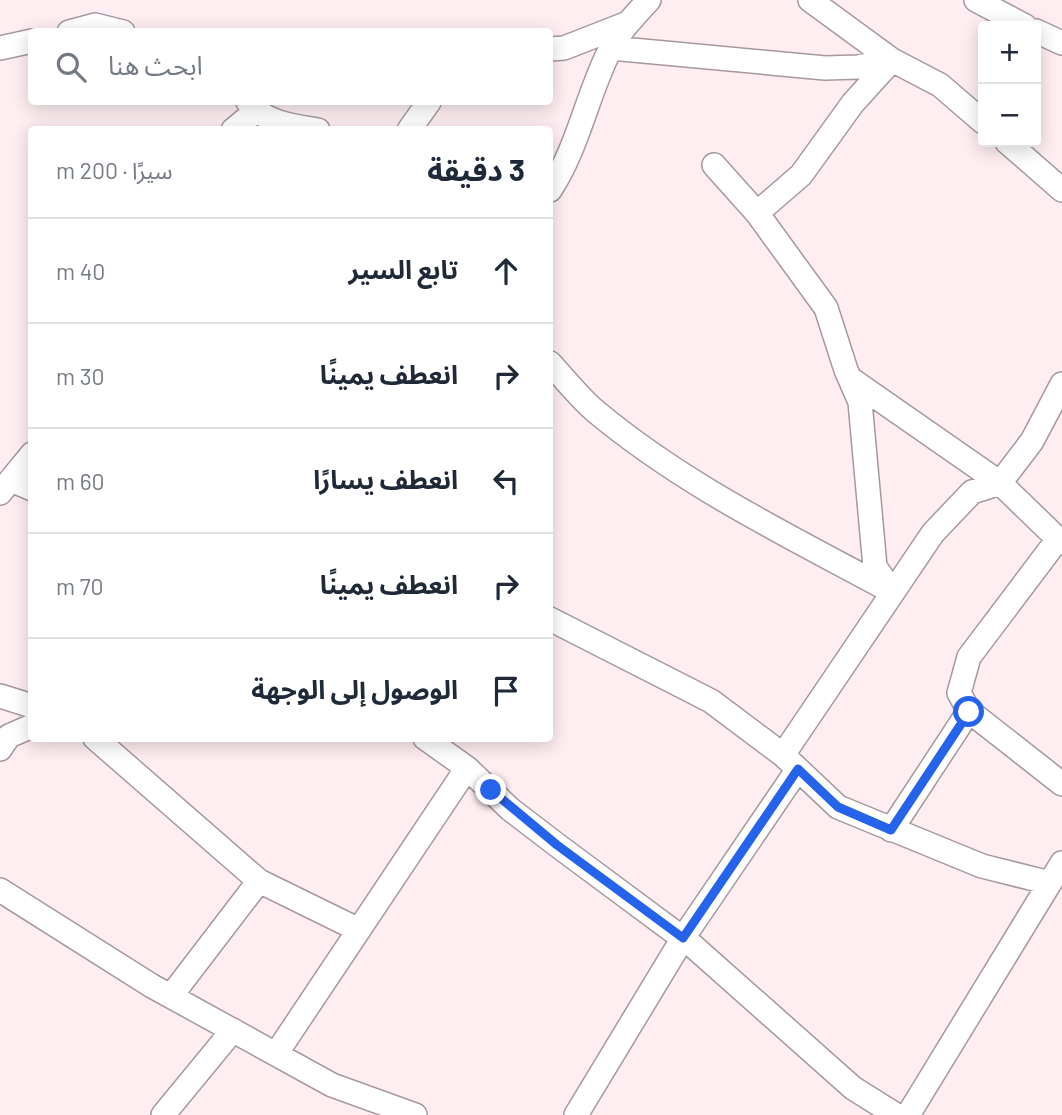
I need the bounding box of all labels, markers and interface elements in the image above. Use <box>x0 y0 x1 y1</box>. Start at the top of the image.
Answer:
map controls <box>978 21 1041 147</box>
button: + <box>978 21 1041 84</box>
search box <box>28 28 553 105</box>
icon: search <box>52 48 90 86</box>
text: ابحث هنا <box>108 49 203 80</box>
button: − <box>978 84 1041 147</box>
text: 3 دقيقة <box>427 151 525 187</box>
text: سيرًا · 200 m <box>56 156 173 184</box>
icon: ahead <box>487 252 525 290</box>
text: تابع السير <box>348 253 458 284</box>
text: 40 m <box>56 257 105 285</box>
icon: right <box>487 357 525 395</box>
text: انعطف يمينًا <box>320 358 458 389</box>
text: 30 m <box>56 362 104 390</box>
icon: left <box>487 462 525 500</box>
text: انعطف يسارًا <box>313 463 458 494</box>
text: 60 m <box>56 467 104 495</box>
icon: right <box>487 567 525 605</box>
text: انعطف يمينًا <box>320 568 458 599</box>
text: 70 m <box>56 572 104 600</box>
icon: arrive <box>487 672 525 710</box>
text: الوصول إلى الوجهة <box>251 673 458 704</box>
route start <box>953 696 984 727</box>
route end <box>475 774 506 805</box>

